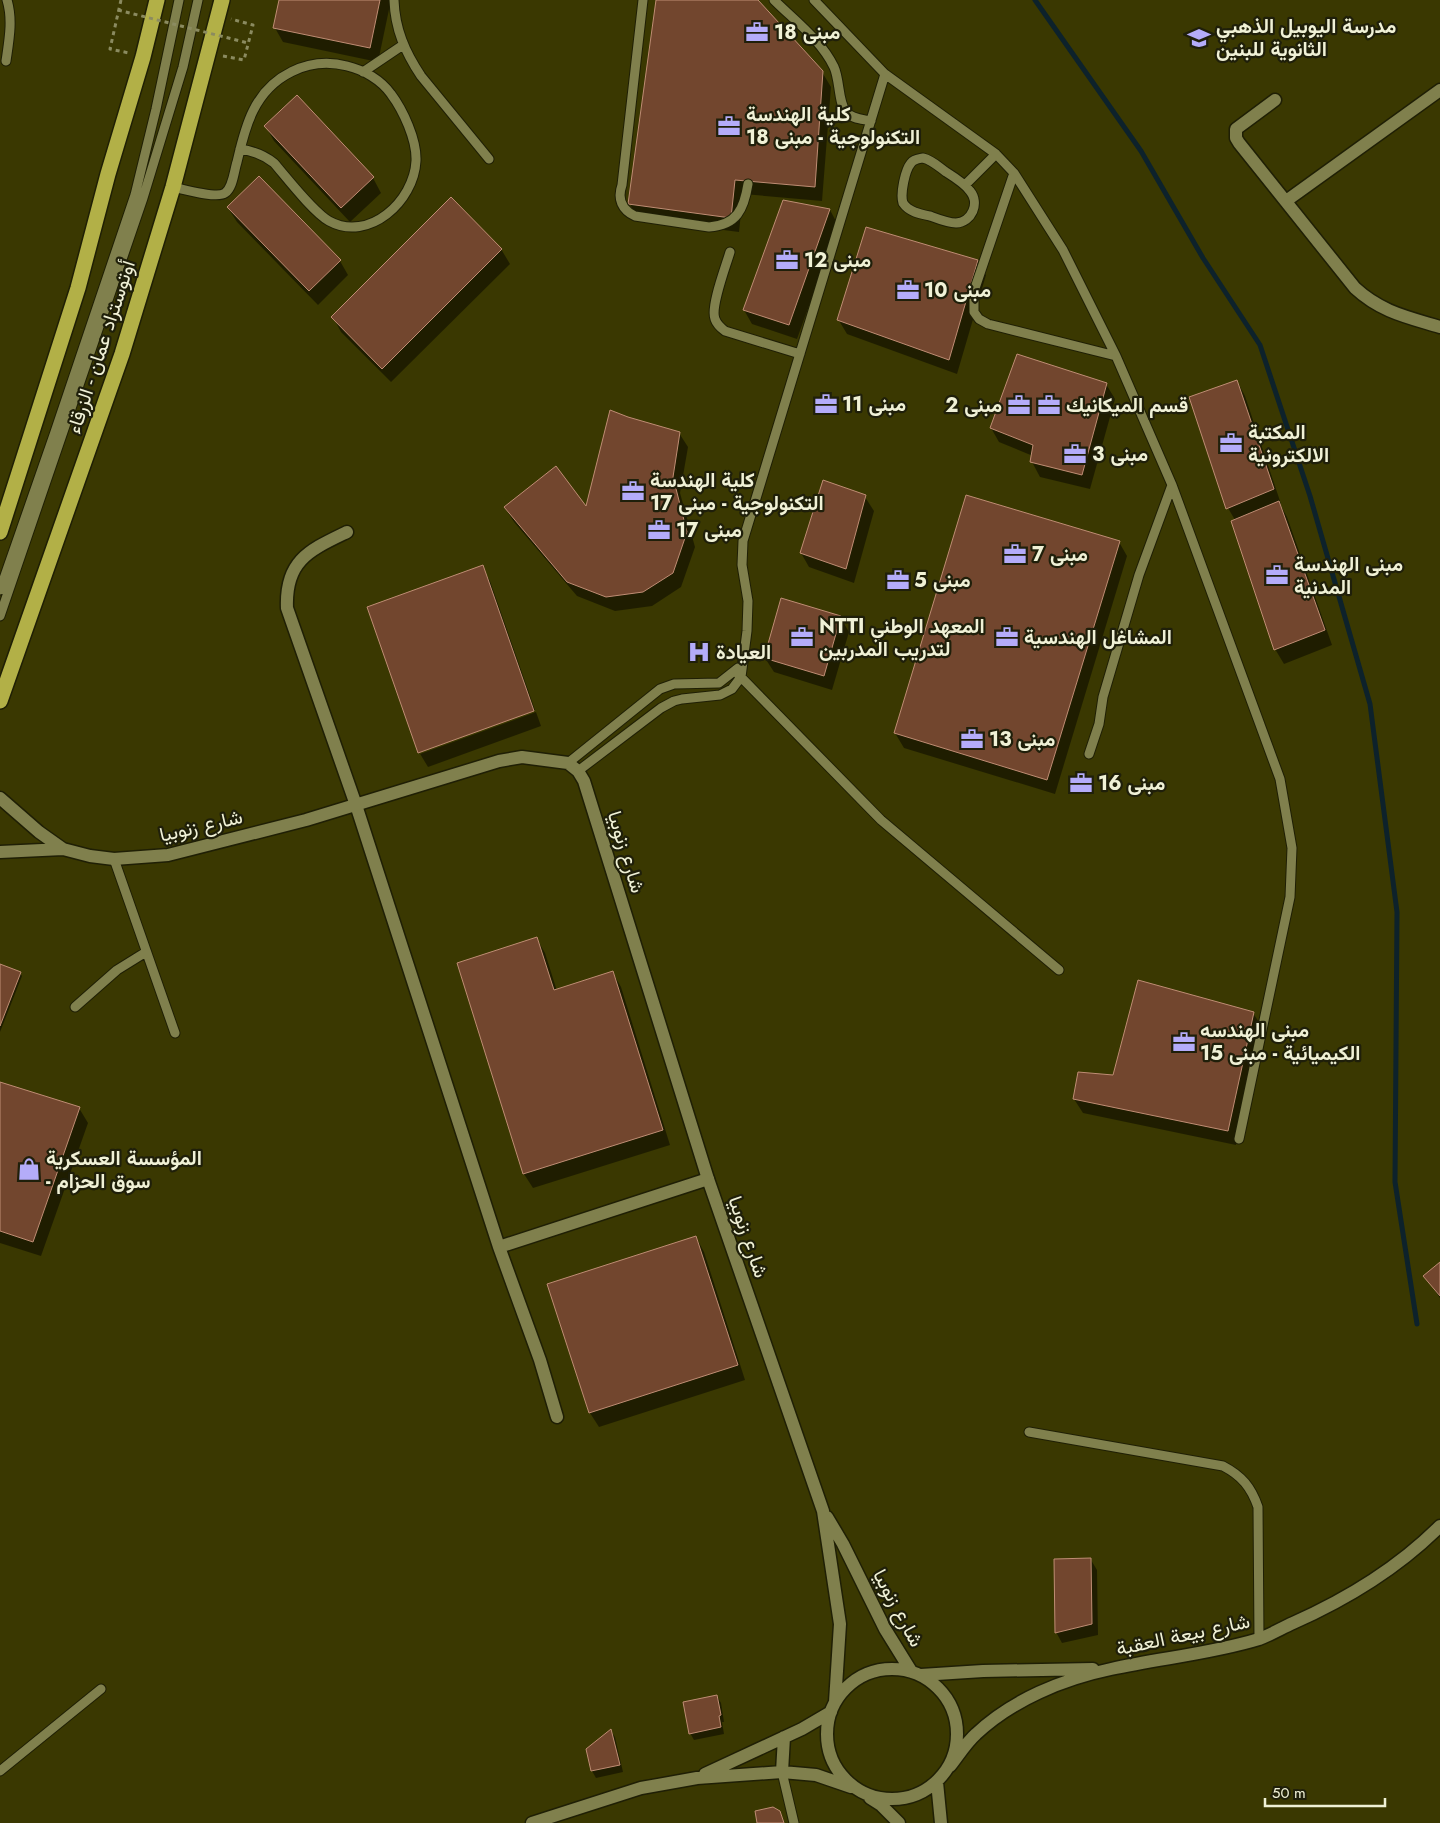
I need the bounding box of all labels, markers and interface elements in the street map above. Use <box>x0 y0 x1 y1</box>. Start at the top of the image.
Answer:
place label: مدرسة اليوبيل الذهبي الثانوية للبنين <box>1216 12 1396 64</box>
place label: مبنى 18 <box>774 18 841 47</box>
office icon: مبنى 18 <box>744 19 770 45</box>
school or university icon: مدرسة اليوبيل الذهبي الثانوية للبنين <box>1186 25 1212 51</box>
place label: كلية الهندسة التكنولوجية - مبنى 18 <box>746 100 920 152</box>
office icon: كلية الهندسة التكنولوجية - مبنى 18 <box>716 113 742 139</box>
place label: مبنى 12 <box>804 246 871 275</box>
office icon: مبنى 12 <box>774 247 800 273</box>
street label: أوتوستراد عمان - الزرقاء <box>59 256 143 437</box>
place label: مبنى 10 <box>924 276 991 305</box>
office icon: مبنى 10 <box>895 277 921 303</box>
place label: مبنى 11 <box>842 390 906 419</box>
office icon: مبنى 11 <box>813 391 839 417</box>
place label: مبنى 2 <box>945 391 1002 420</box>
place label: قسم الميكانيك <box>1066 391 1188 420</box>
office icon: مبنى 2 <box>1006 392 1032 418</box>
office icon: قسم الميكانيك <box>1036 392 1062 418</box>
place label: المكتبة الالكترونية <box>1248 418 1329 470</box>
office icon: المكتبة الالكترونية <box>1218 430 1244 456</box>
place label: مبنى 3 <box>1092 440 1148 469</box>
office icon: مبنى 3 <box>1062 441 1088 467</box>
place label: كلية الهندسة التكنولوجية - مبنى 17 <box>650 466 824 518</box>
office icon: كلية الهندسة التكنولوجية - مبنى 17 <box>620 478 646 504</box>
place label: مبنى 17 <box>676 516 742 545</box>
office icon: مبنى 17 <box>646 517 672 543</box>
place label: مبنى 7 <box>1032 540 1088 569</box>
office icon: مبنى 7 <box>1002 541 1028 567</box>
place label: مبنى الهندسة المدنية <box>1294 550 1403 602</box>
office icon: مبنى الهندسة المدنية <box>1264 562 1290 588</box>
place label: مبنى 5 <box>914 566 971 595</box>
office icon: مبنى 5 <box>885 567 911 593</box>
place label: NTTI المعهد الوطني لتدريب المدربين <box>819 612 985 664</box>
place label: المشاغل الهندسية <box>1024 623 1172 652</box>
office icon: NTTI المعهد الوطني لتدريب المدربين <box>789 624 815 650</box>
office icon: المشاغل الهندسية <box>994 624 1020 650</box>
place label: العيادة <box>716 638 771 667</box>
hospital icon: العيادة <box>686 639 712 665</box>
place label: مبنى 13 <box>989 725 1055 754</box>
office icon: مبنى 13 <box>959 726 985 752</box>
place label: مبنى 16 <box>1098 769 1165 798</box>
office icon: مبنى 16 <box>1068 770 1094 796</box>
street label: شارع زنوبيا <box>156 802 246 850</box>
street label: شارع زنوبيا <box>600 807 652 897</box>
place label: مبنى الهندسه الكيميائية - مبنى 15 <box>1200 1016 1360 1068</box>
office icon: مبنى الهندسه الكيميائية - مبنى 15 <box>1171 1029 1197 1055</box>
place label: المؤسسة العسكرية - سوق الحزام <box>46 1144 202 1196</box>
shop icon: المؤسسة العسكرية - سوق الحزام <box>16 1156 42 1182</box>
street label: شارع زنوبيا <box>721 1192 775 1282</box>
street label: شارع زنوبيا <box>865 1564 931 1652</box>
street label: شارع بيعة العقبة <box>1113 1607 1253 1663</box>
scale bar <box>1265 1776 1385 1808</box>
text: 50 m <box>1272 1782 1306 1804</box>

